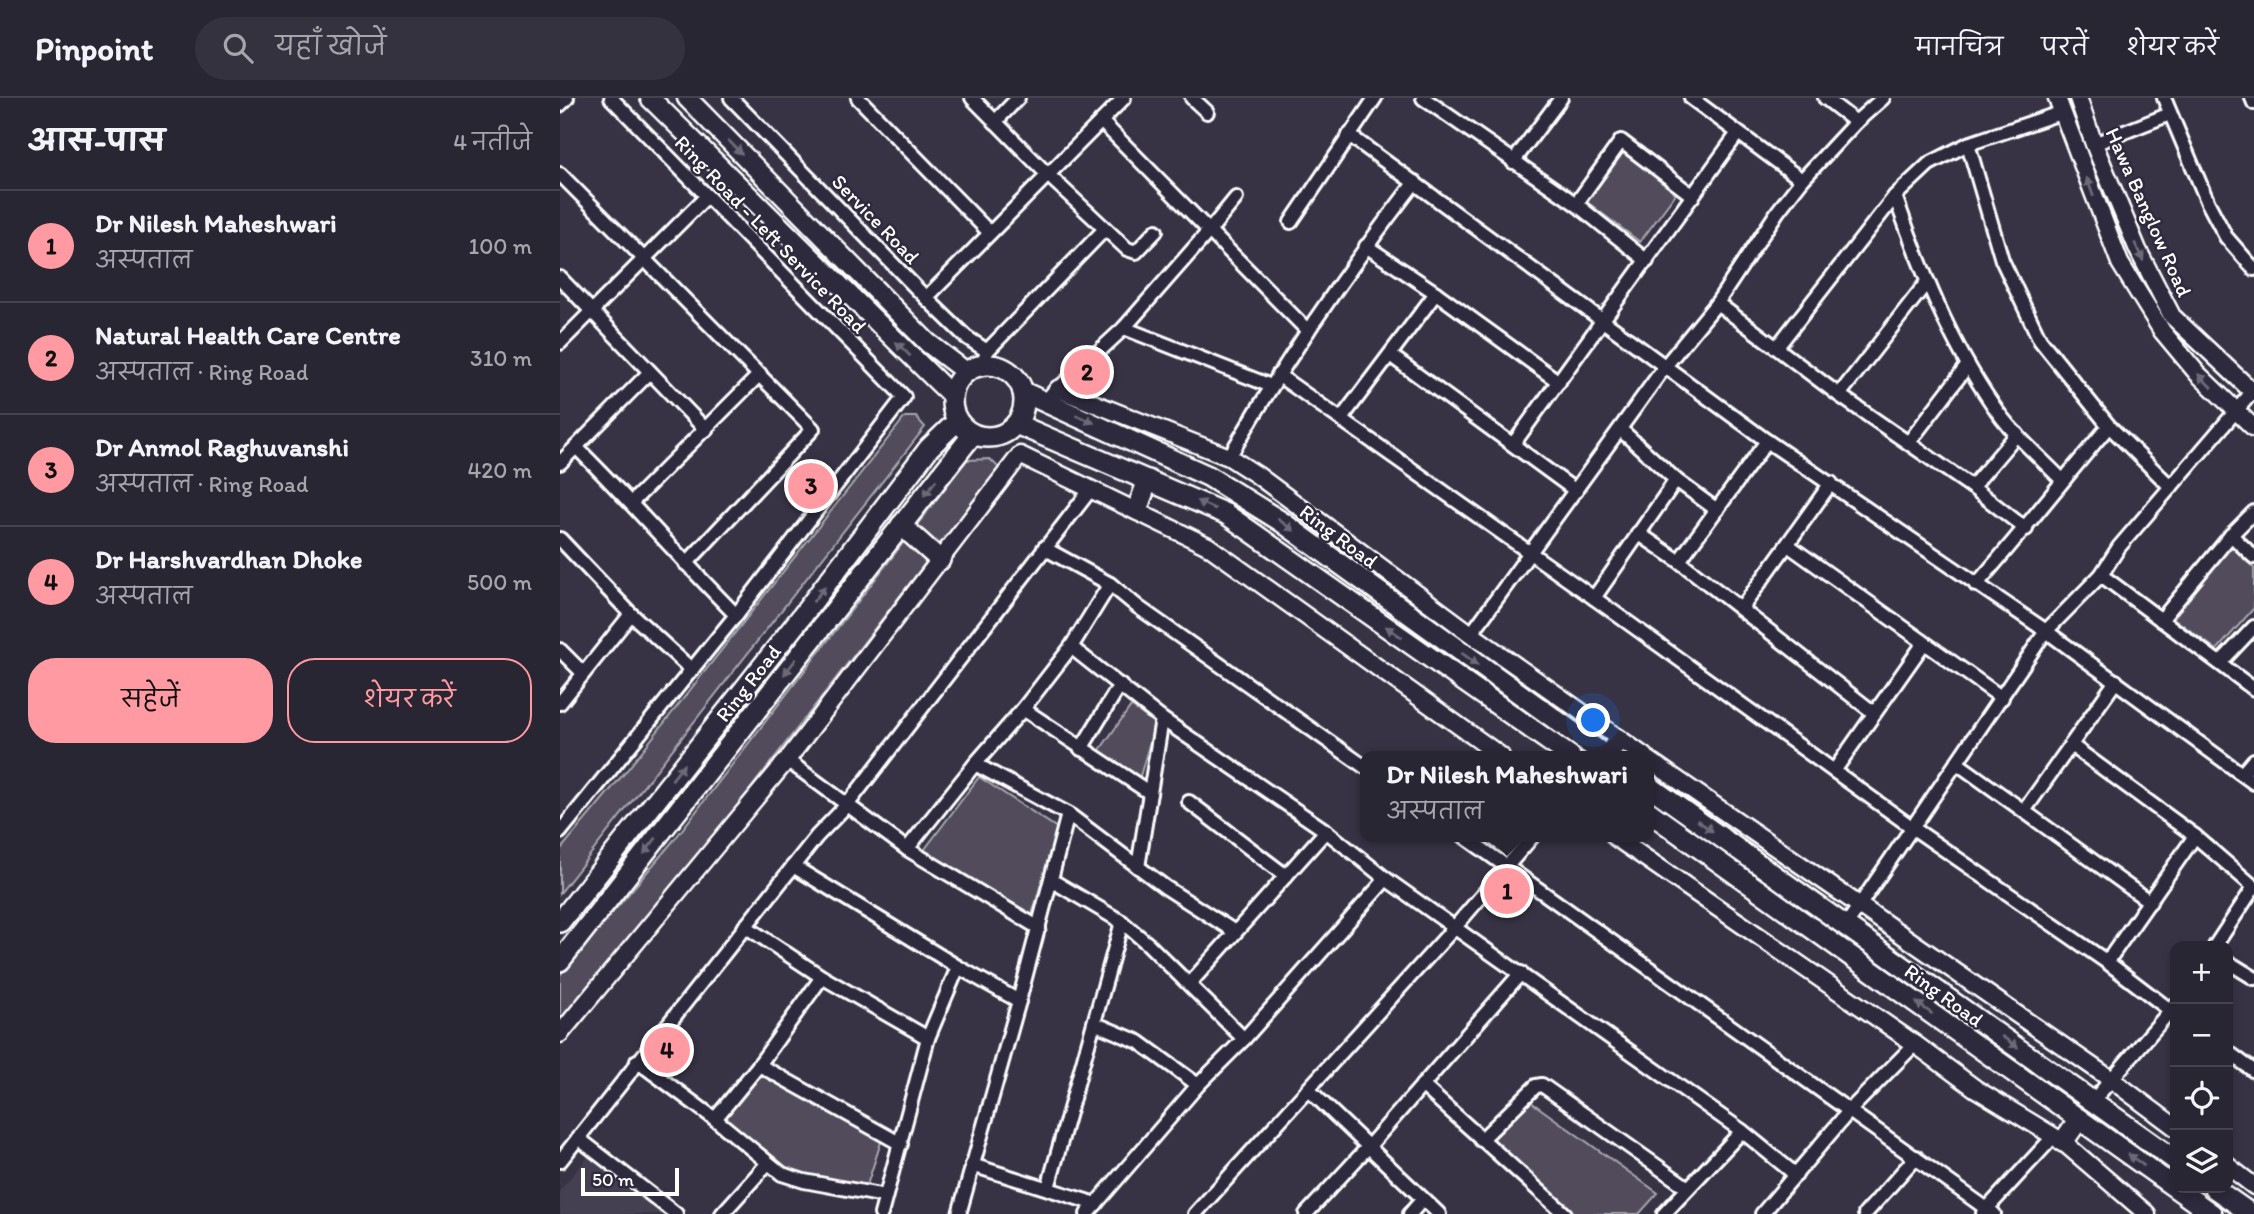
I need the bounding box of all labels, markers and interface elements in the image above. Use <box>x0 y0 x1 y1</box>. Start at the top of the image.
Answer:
search box <box>195 17 685 80</box>
text: Pinpoint <box>35 29 153 68</box>
icon: search <box>219 29 257 67</box>
text: यहाँ खोजें <box>275 30 386 62</box>
text: मानचित्र <box>1915 32 2003 61</box>
text: परतें <box>2041 32 2088 61</box>
text: शेयर करें <box>2126 32 2219 61</box>
text: आस-पास <box>28 122 165 159</box>
street label: Hawa Banglow Road <box>2100 124 2198 301</box>
text: 4 नतीजे <box>453 128 532 156</box>
street label: Ring Road - Left Service Road <box>670 130 873 338</box>
one-way arrow <box>727 138 744 155</box>
street label: Service Road <box>827 169 925 269</box>
one-way arrow <box>2084 176 2095 197</box>
text: Dr Nilesh Maheshwari <box>95 207 337 239</box>
text: 1 <box>46 232 56 260</box>
text: 100 m <box>468 232 532 260</box>
one-way arrow <box>2134 242 2145 262</box>
text: अस्पताल <box>95 246 193 274</box>
text: Natural Health Care Centre <box>95 319 401 351</box>
one-way arrow <box>895 341 912 357</box>
text: 2 <box>45 344 57 372</box>
text: 310 m <box>470 344 532 372</box>
pin: 2 <box>1064 346 1110 398</box>
text: अस्पताल · Ring Road <box>95 358 309 386</box>
one-way arrow <box>2197 373 2214 389</box>
one-way arrow <box>1075 413 1095 425</box>
text: Dr Anmol Raghuvanshi <box>95 431 349 463</box>
text: 3 <box>45 456 57 484</box>
text: 420 m <box>467 456 532 484</box>
pin: 3 <box>788 460 834 512</box>
text: अस्पताल · Ring Road <box>95 470 309 498</box>
one-way arrow <box>923 478 938 496</box>
one-way arrow <box>1196 499 1216 511</box>
street label: Ring Road <box>1295 499 1383 574</box>
one-way arrow <box>1277 518 1295 532</box>
text: Dr Harshvardhan Dhoke <box>95 543 362 575</box>
text: 4 <box>44 568 58 596</box>
text: 500 m <box>467 568 532 596</box>
text: अस्पताल <box>95 582 193 610</box>
one-way arrow <box>812 585 827 603</box>
one-way arrow <box>1385 626 1404 639</box>
street label: Ring Road <box>710 639 786 727</box>
one-way arrow <box>1461 652 1479 666</box>
one-way arrow <box>783 657 798 675</box>
button: सहेजें <box>28 658 273 743</box>
button: शेयर करें <box>287 658 532 743</box>
your location <box>1576 703 1610 737</box>
popup <box>1360 751 1654 842</box>
text: Dr Nilesh Maheshwari <box>1386 758 1628 790</box>
one-way arrow <box>671 764 686 782</box>
text: अस्पताल <box>1386 797 1484 825</box>
one-way arrow <box>1696 819 1714 833</box>
one-way arrow <box>643 837 658 855</box>
pin: 1 <box>1484 865 1530 917</box>
map controls <box>2170 941 2233 1193</box>
button: + <box>2170 941 2233 1004</box>
street label: Ring Road <box>1900 958 1989 1032</box>
one-way arrow <box>1915 1002 1933 1016</box>
button: − <box>2170 1004 2233 1067</box>
pin: 4 <box>644 1024 690 1076</box>
one-way arrow <box>2001 1035 2019 1049</box>
button: locate <box>2170 1067 2233 1130</box>
button: layers <box>2170 1130 2233 1193</box>
one-way arrow <box>2127 1153 2145 1167</box>
scale bar <box>581 1165 679 1197</box>
text: 50 m <box>592 1168 634 1191</box>

